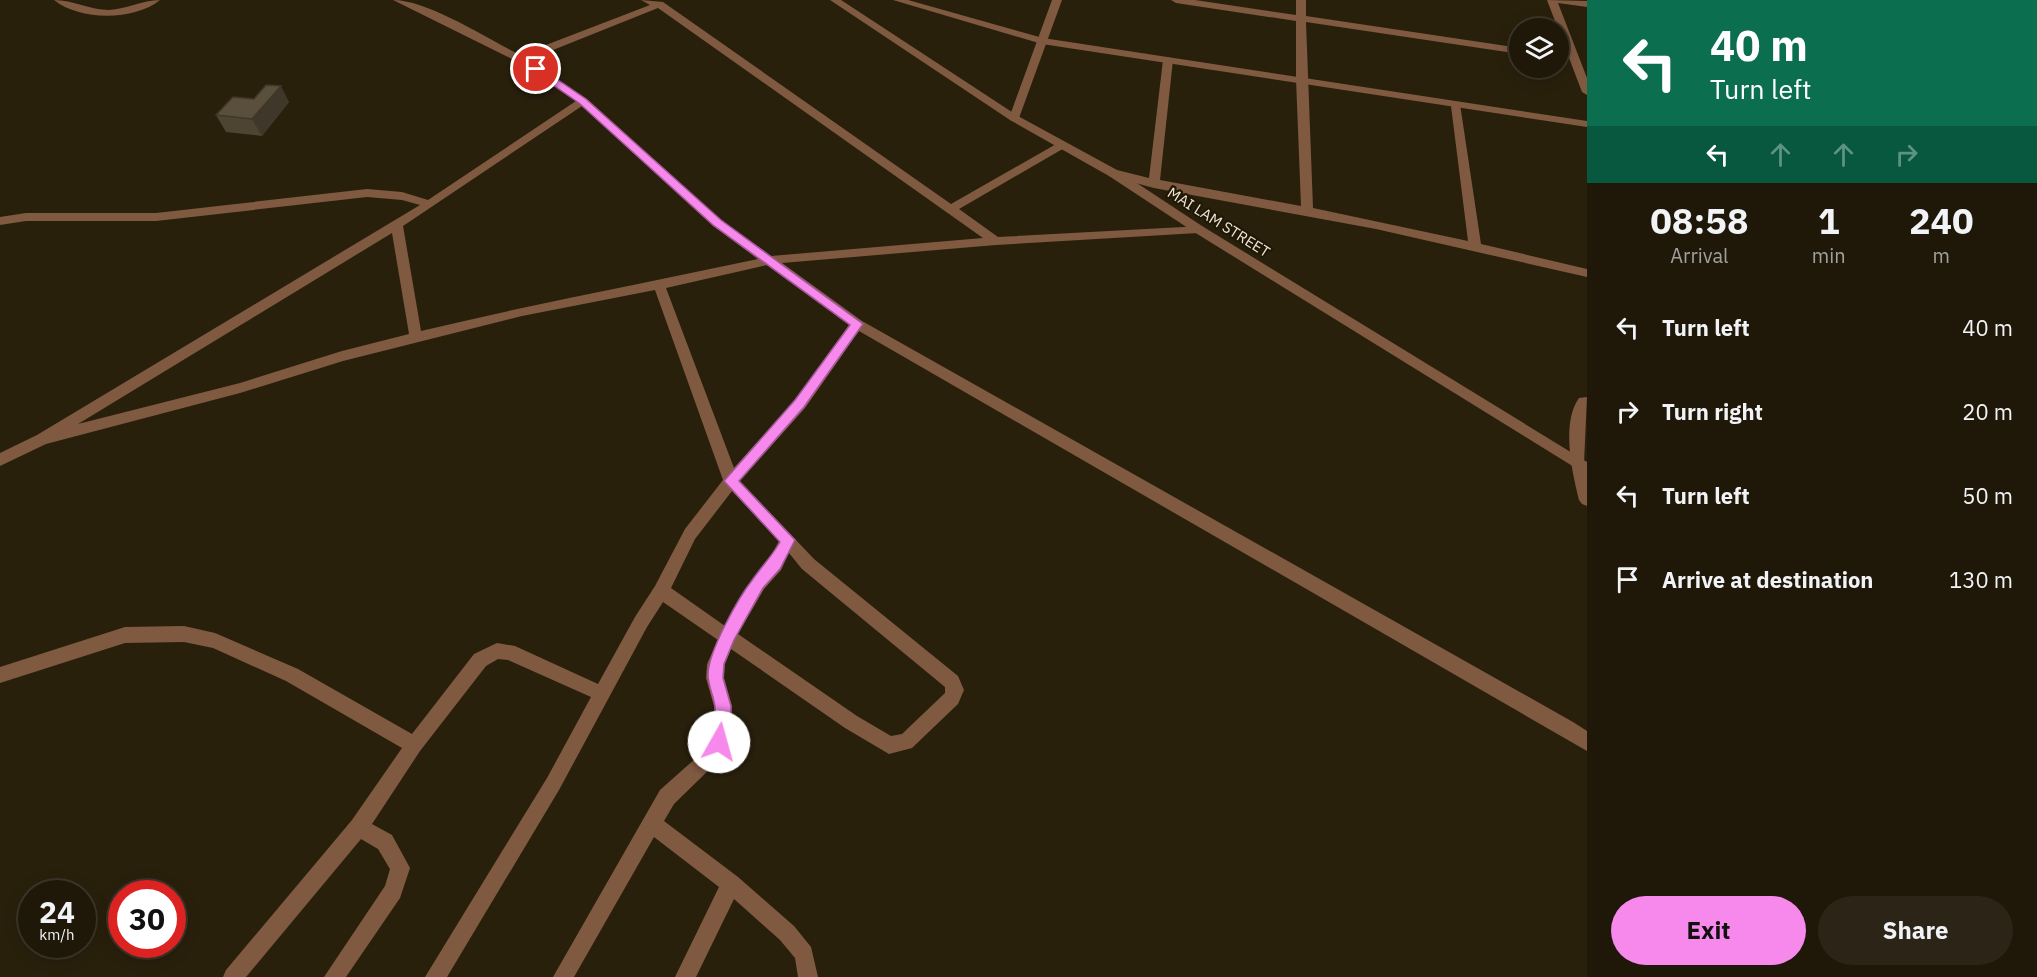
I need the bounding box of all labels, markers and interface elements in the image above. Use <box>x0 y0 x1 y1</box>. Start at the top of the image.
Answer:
map controls <box>1509 18 1569 78</box>
button: layers <box>1509 18 1569 78</box>
text: 40 m <box>1710 18 1808 73</box>
icon: left <box>1611 24 1689 102</box>
pin <box>510 43 561 94</box>
icon: arrive <box>519 52 552 85</box>
text: Turn left <box>1710 71 1811 106</box>
icon: left <box>1701 138 1734 171</box>
icon: ahead <box>1764 138 1797 171</box>
icon: ahead <box>1827 138 1860 171</box>
icon: right <box>1890 138 1923 171</box>
street label: MAI LAM STREET <box>1164 183 1274 261</box>
text: 08:58 <box>1650 197 1749 244</box>
text: 1 <box>1818 197 1840 244</box>
text: 240 <box>1909 197 1974 244</box>
text: Arrival <box>1670 242 1729 269</box>
text: min <box>1812 242 1846 269</box>
text: m <box>1933 242 1950 269</box>
icon: left <box>1611 311 1644 344</box>
text: Turn left <box>1662 313 1750 342</box>
text: 40 m <box>1962 313 2013 342</box>
icon: right <box>1611 395 1644 428</box>
text: Turn right <box>1662 397 1763 426</box>
text: 20 m <box>1962 397 2013 426</box>
icon: left <box>1611 479 1644 512</box>
text: Turn left <box>1662 481 1750 510</box>
text: 50 m <box>1962 481 2013 510</box>
icon: arrive <box>1611 563 1644 596</box>
text: Arrive at destination <box>1662 565 1873 594</box>
text: 130 m <box>1949 565 2013 594</box>
position arrow <box>687 710 751 774</box>
speed limit sign: 30 <box>108 880 186 958</box>
text: 24 <box>39 892 75 931</box>
button: Exit <box>1611 896 1806 965</box>
button: Share <box>1818 896 2013 965</box>
text: km/h <box>39 925 75 944</box>

